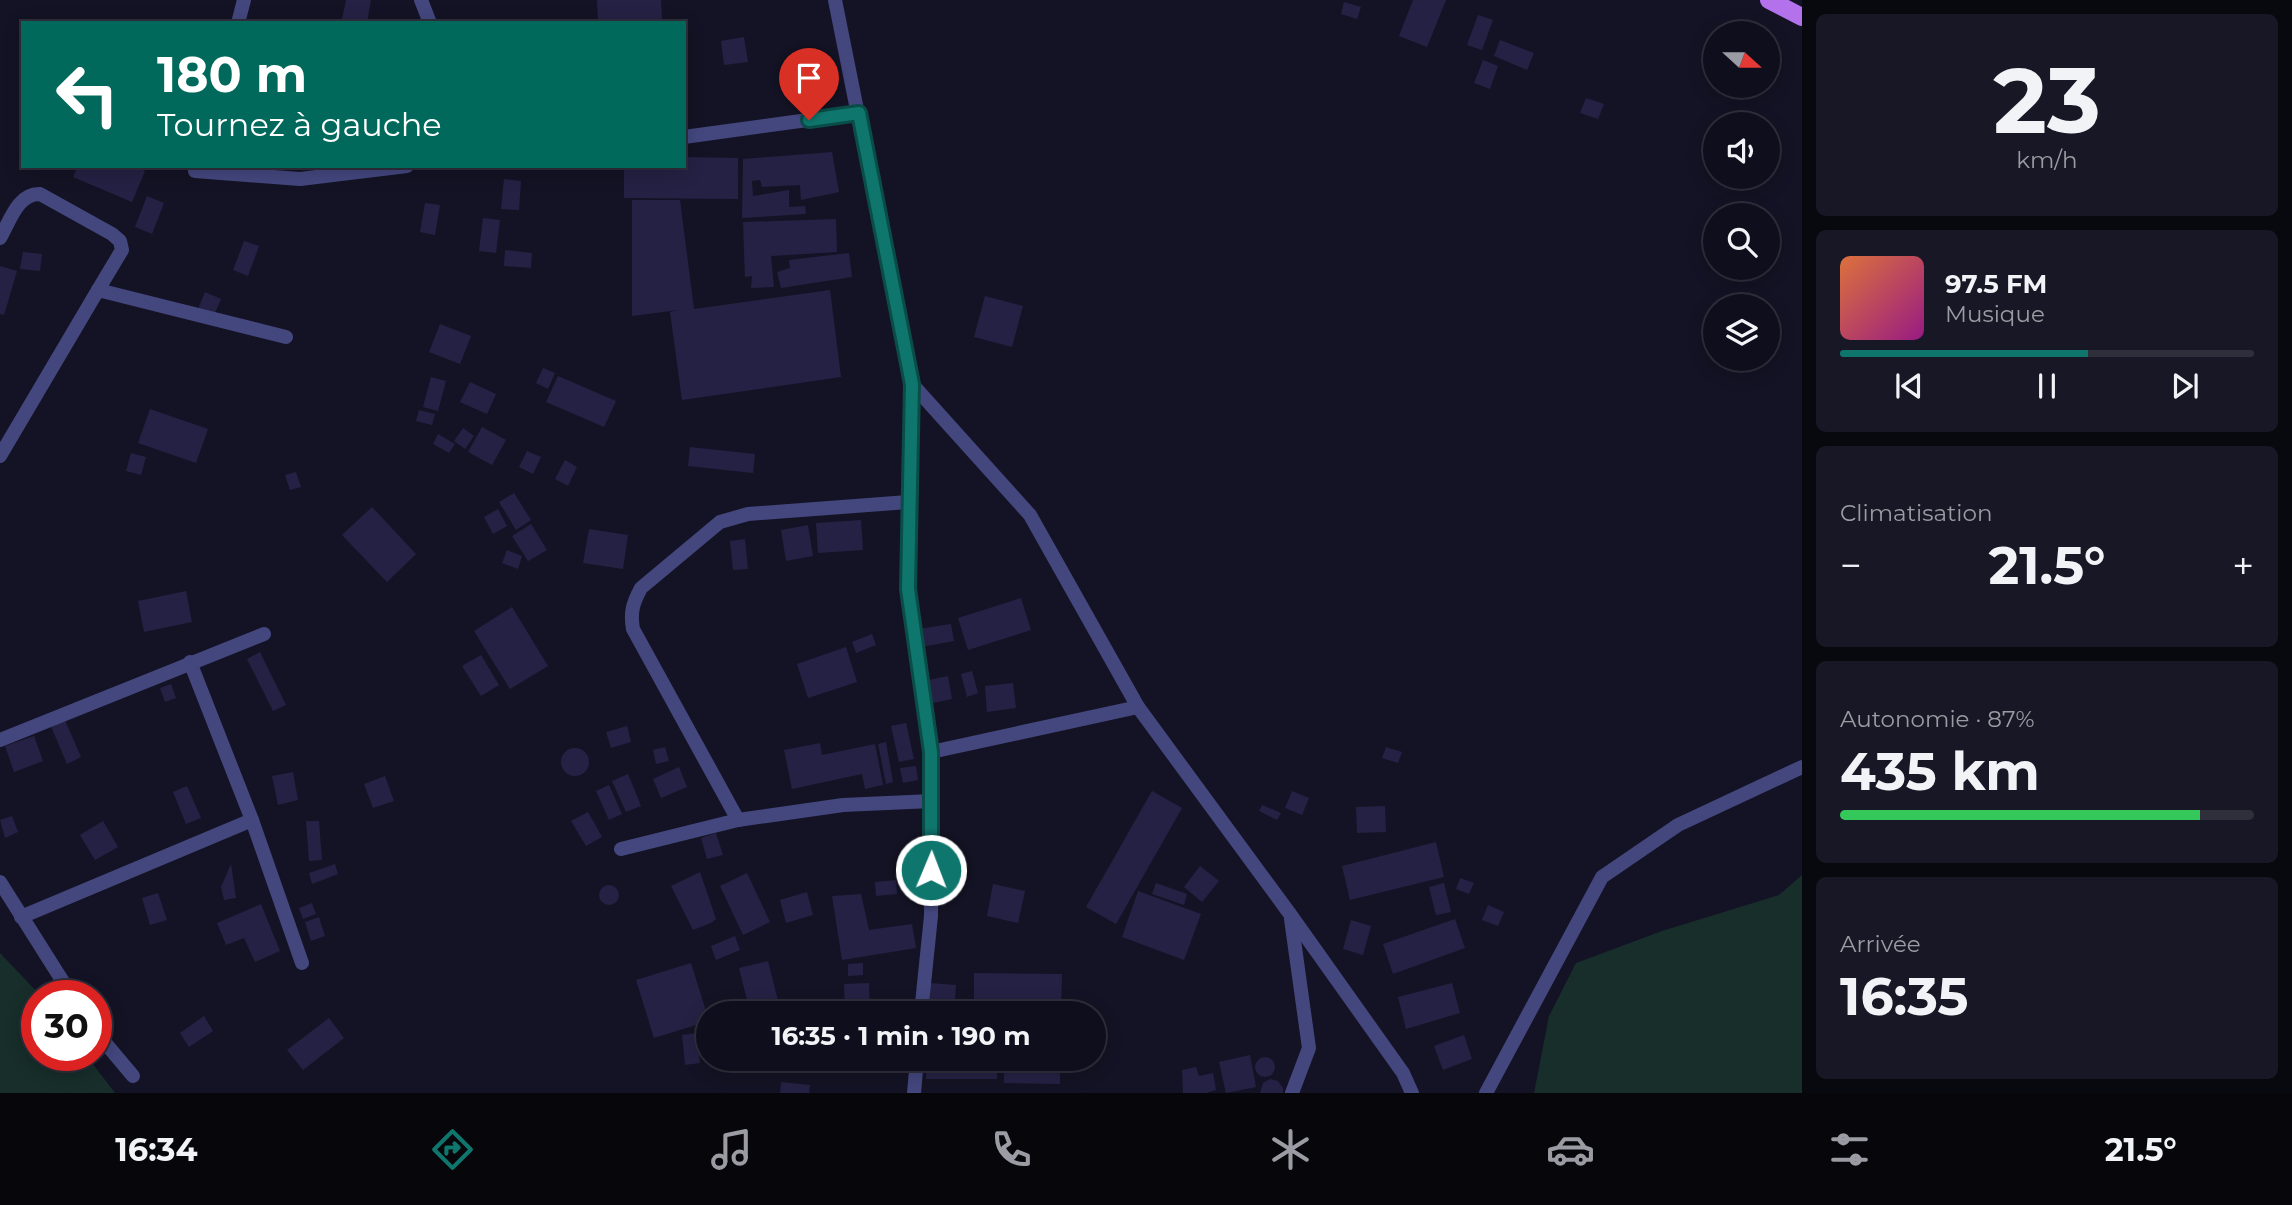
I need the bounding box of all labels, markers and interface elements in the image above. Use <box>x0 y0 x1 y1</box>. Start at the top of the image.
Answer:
north arrow <box>1703 21 1780 98</box>
map controls <box>1703 21 1780 371</box>
text: 180 m <box>157 45 307 104</box>
text: 23 <box>1993 45 2101 156</box>
pin <box>779 48 839 120</box>
icon: left <box>42 49 133 140</box>
icon: arrive <box>790 59 828 97</box>
text: Tournez à gauche <box>157 105 442 144</box>
button: sound <box>1703 112 1780 189</box>
text: km/h <box>2016 146 2078 174</box>
button: search <box>1703 203 1780 280</box>
text: 97.5 FM <box>1945 268 2047 300</box>
button: layers <box>1703 294 1780 371</box>
text: Musique <box>1945 300 2045 328</box>
icon: previous <box>1890 367 1928 405</box>
icon: pause <box>2028 367 2066 405</box>
icon: next <box>2166 367 2204 405</box>
text: Climatisation <box>1840 499 1992 527</box>
text: 21.5° <box>1988 534 2106 597</box>
text: − <box>1840 542 1862 589</box>
text: + <box>2232 542 2254 589</box>
text: Autonomie · 87% <box>1840 705 2035 733</box>
text: 435 km <box>1840 740 2040 803</box>
position arrow <box>894 833 968 907</box>
text: Arrivée <box>1840 930 1921 958</box>
text: 16:35 <box>1840 965 1968 1028</box>
speed limit sign: 30 <box>21 980 112 1071</box>
text: 16:35 · 1 min · 190 m <box>772 1020 1030 1052</box>
icon: directions <box>428 1125 477 1174</box>
icon: music <box>707 1125 756 1174</box>
icon: phone <box>987 1125 1036 1174</box>
icon: climate <box>1266 1125 1315 1174</box>
icon: car <box>1546 1125 1595 1174</box>
icon: filters <box>1825 1125 1874 1174</box>
text: 16:34 <box>115 1130 198 1169</box>
text: 21.5° <box>2105 1130 2177 1169</box>

